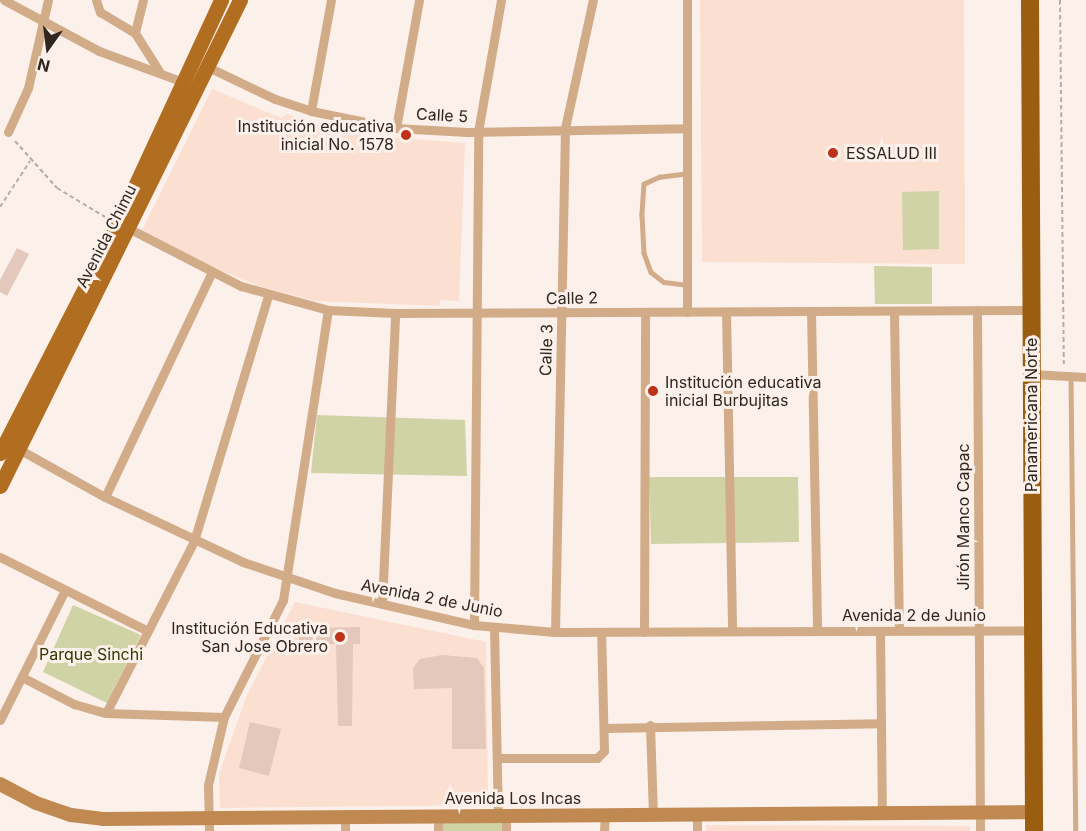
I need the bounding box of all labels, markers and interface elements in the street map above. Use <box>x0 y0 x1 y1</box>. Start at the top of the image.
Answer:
north arrow <box>18 18 78 78</box>
text: N <box>35 54 52 77</box>
street label: Calle 5 <box>416 104 468 126</box>
place label: Institución educativa inicial No. 1578 <box>238 116 394 154</box>
marker: Institución educativa inicial No. 1578 <box>399 128 413 142</box>
place label: ESSALUD III <box>846 143 937 163</box>
marker: ESSALUD III <box>824 144 842 162</box>
street label: Avenida Chimu <box>72 181 140 291</box>
street label: Calle 2 <box>546 288 598 308</box>
street label: Calle 3 <box>535 324 557 376</box>
street label: Panamericana Norte <box>1021 338 1041 492</box>
place label: Institución educativa inicial Burbujitas <box>665 372 821 410</box>
marker: Institución educativa inicial Burbujitas <box>646 384 660 398</box>
street label: Jirón Manco Capac <box>953 443 973 591</box>
street label: Avenida 2 de Junio <box>360 575 504 621</box>
street label: Avenida 2 de Junio <box>842 605 986 625</box>
place label: Institución Educativa San Jose Obrero <box>171 618 328 656</box>
marker: Institución Educativa San Jose Obrero <box>333 630 347 644</box>
park label: Parque Sinchi <box>39 644 143 664</box>
street label: Avenida Los Incas <box>445 788 581 808</box>

